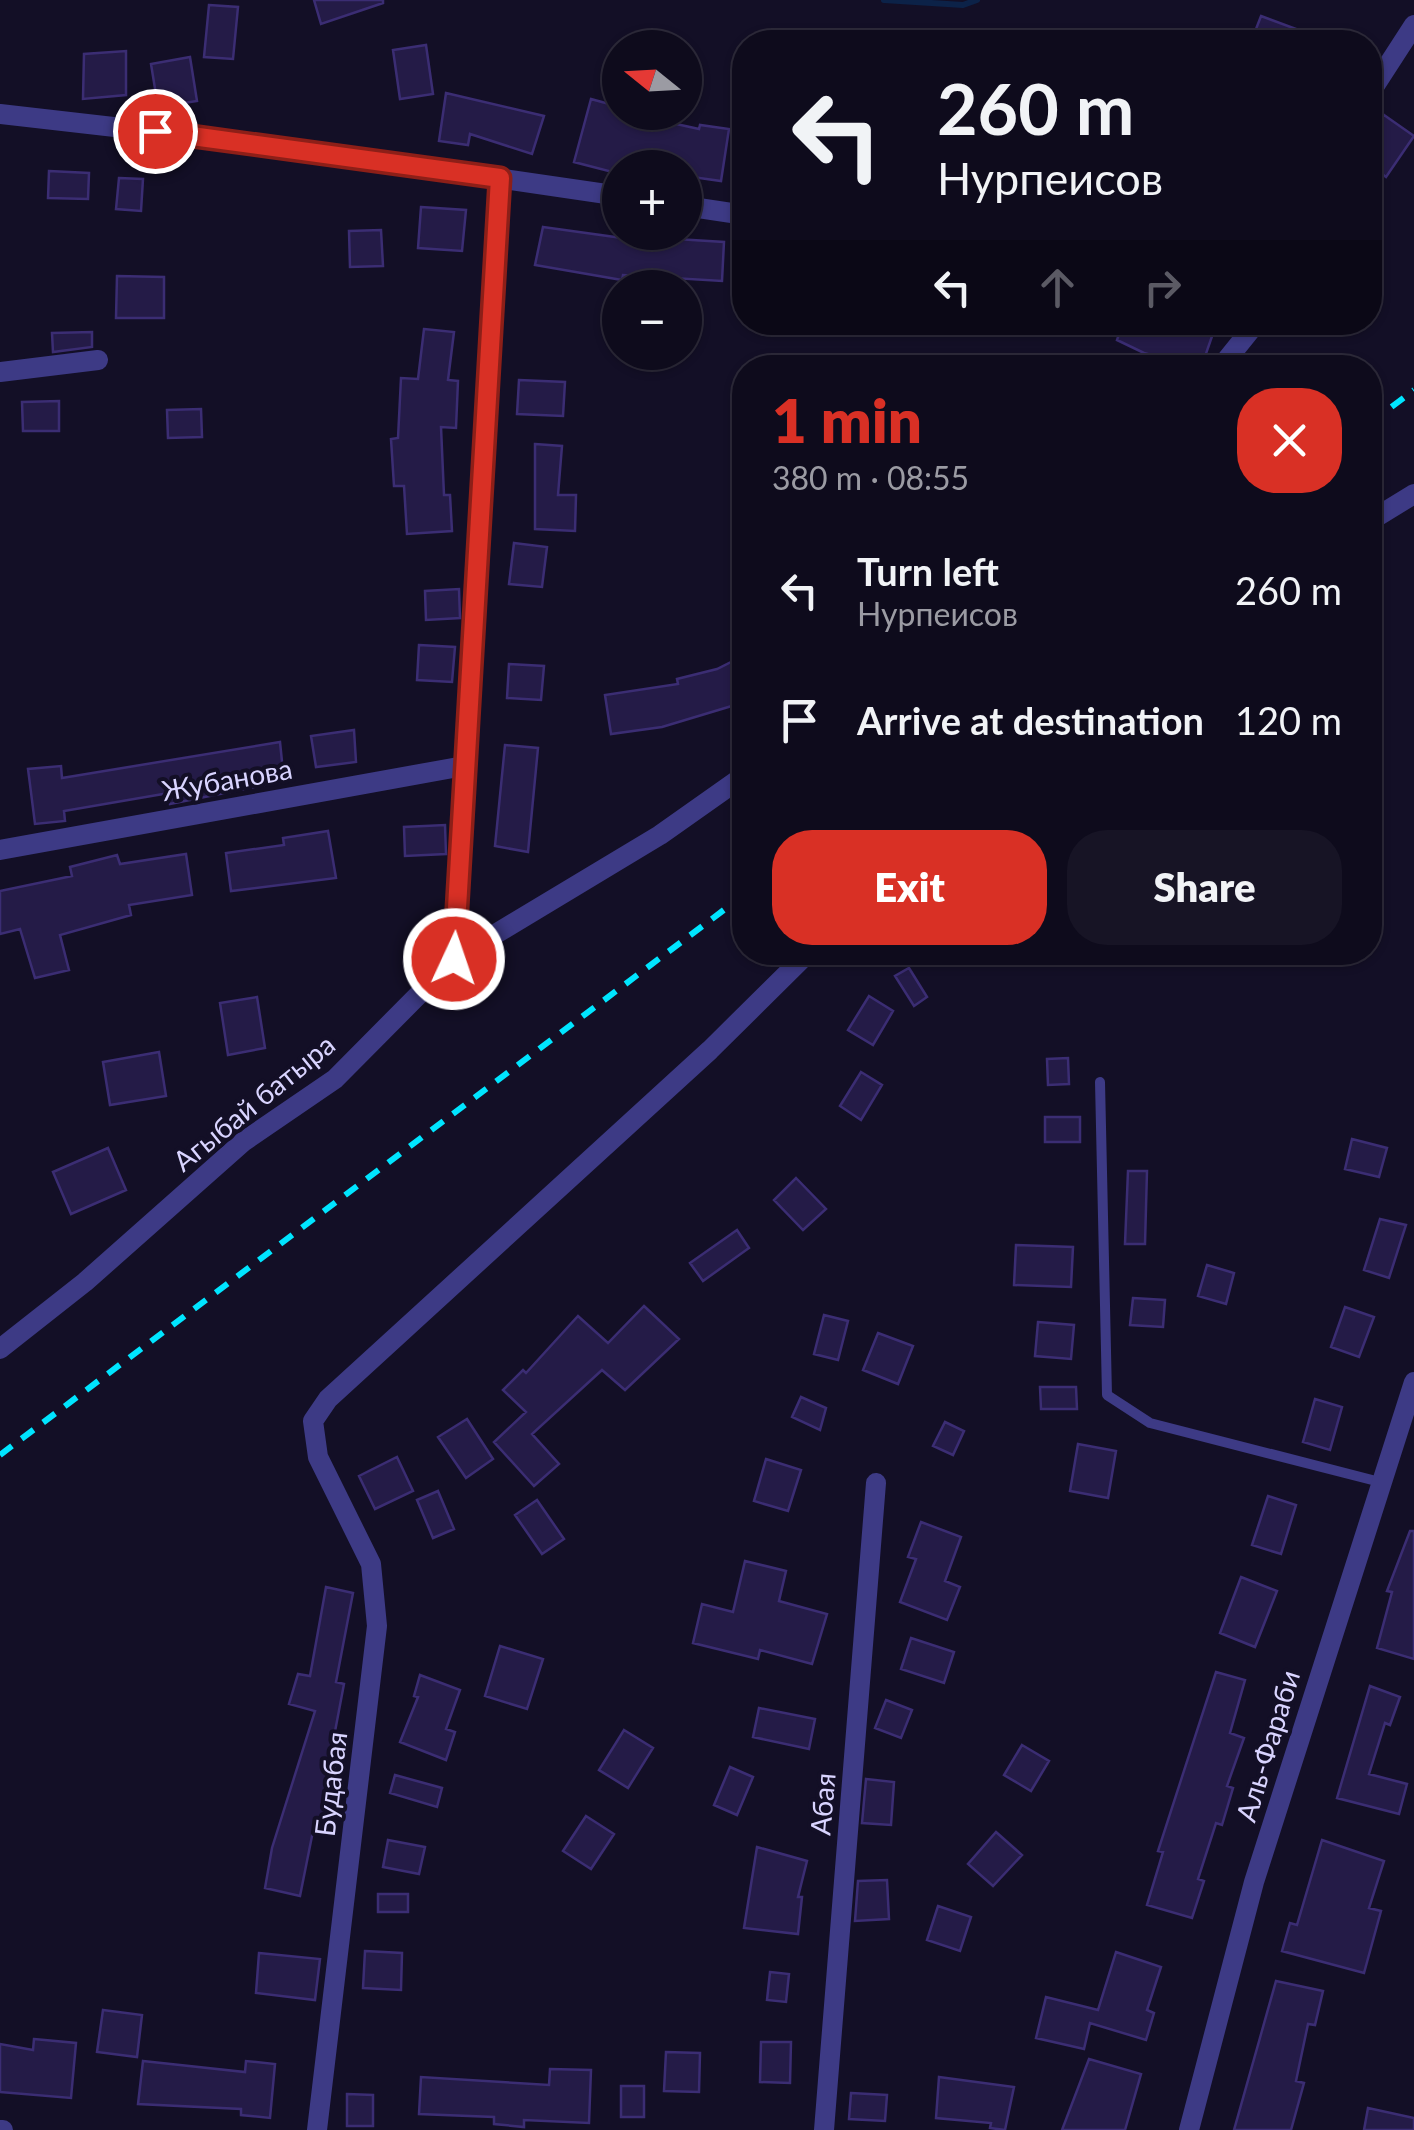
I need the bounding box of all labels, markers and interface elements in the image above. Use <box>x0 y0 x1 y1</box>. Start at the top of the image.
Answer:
north arrow <box>602 30 702 130</box>
map controls <box>602 30 702 370</box>
text: 260 m <box>937 66 1134 150</box>
icon: left <box>772 70 902 200</box>
pin <box>113 89 198 174</box>
icon: arrive <box>128 104 183 159</box>
button: + <box>602 150 702 250</box>
text: Нурпеисов <box>937 151 1163 205</box>
icon: left <box>925 260 980 315</box>
icon: ahead <box>1030 260 1085 315</box>
icon: right <box>1135 260 1190 315</box>
button: − <box>602 270 702 370</box>
text: 1 min <box>772 384 922 456</box>
button: close <box>1237 388 1342 493</box>
text: 380 m · 08:55 <box>772 458 969 497</box>
text: Turn left <box>857 548 999 594</box>
icon: left <box>772 563 827 618</box>
text: 260 m <box>1235 567 1342 613</box>
text: Нурпеисов <box>857 594 1018 633</box>
icon: arrive <box>772 693 827 748</box>
text: Arrive at destination <box>857 697 1204 743</box>
text: 120 m <box>1235 697 1342 743</box>
street label: Жубанова <box>159 751 295 807</box>
button: Exit <box>772 830 1047 945</box>
button: Share <box>1067 830 1342 945</box>
position arrow <box>402 907 506 1011</box>
street label: Агыбай батыра <box>166 1027 341 1178</box>
street label: Аль-Фараби <box>1228 1666 1306 1826</box>
street label: Будабая <box>307 1730 353 1838</box>
street label: Абая <box>802 1771 842 1836</box>

